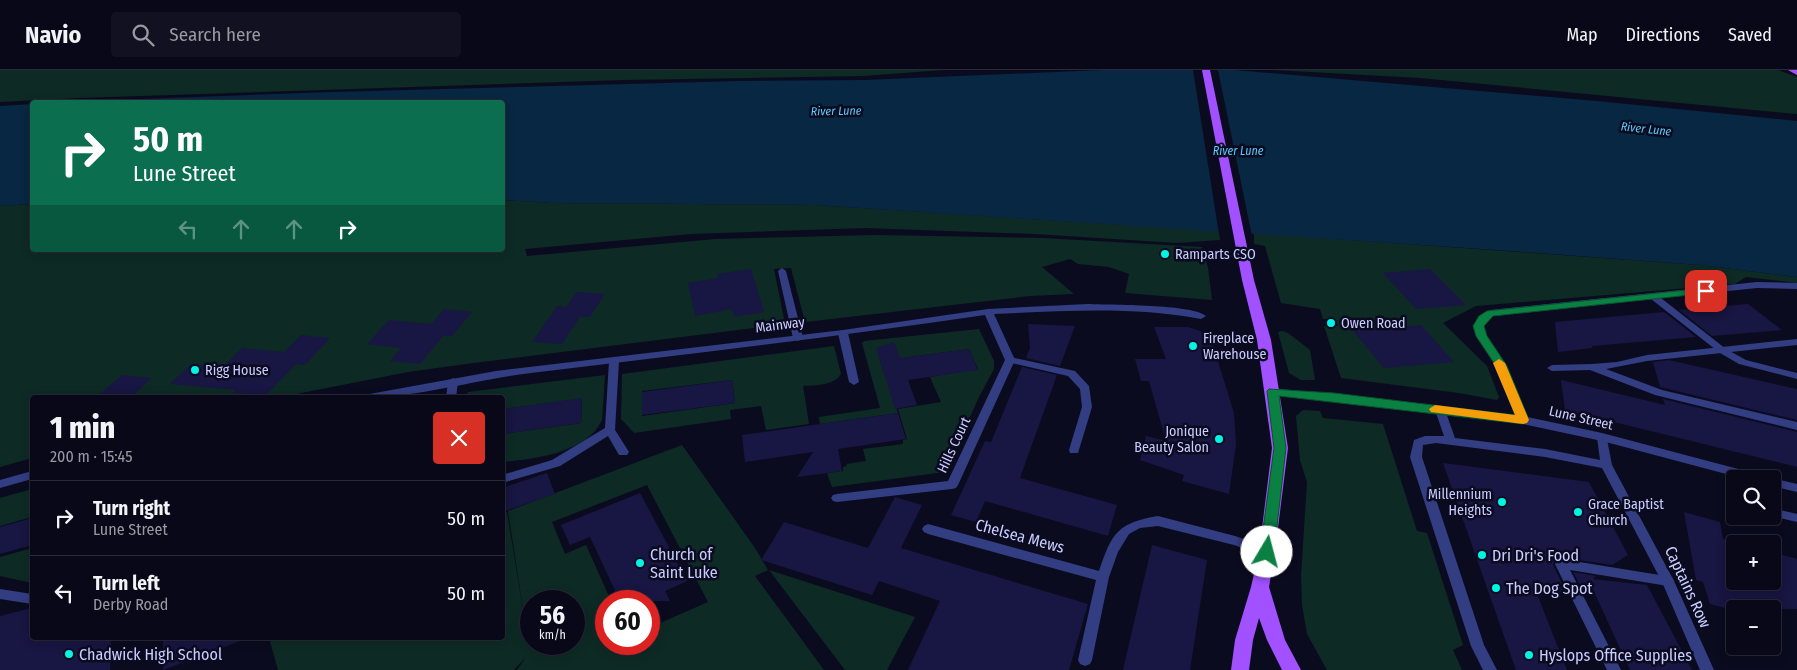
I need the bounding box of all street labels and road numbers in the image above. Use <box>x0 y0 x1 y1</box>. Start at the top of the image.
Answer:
street label: Mainway <box>754 313 806 336</box>
street label: Lune Street <box>1547 402 1615 434</box>
street label: Hills Court <box>934 414 974 476</box>
street label: Chelsea Mews <box>973 515 1067 557</box>
street label: Captains Row <box>1661 543 1715 631</box>

